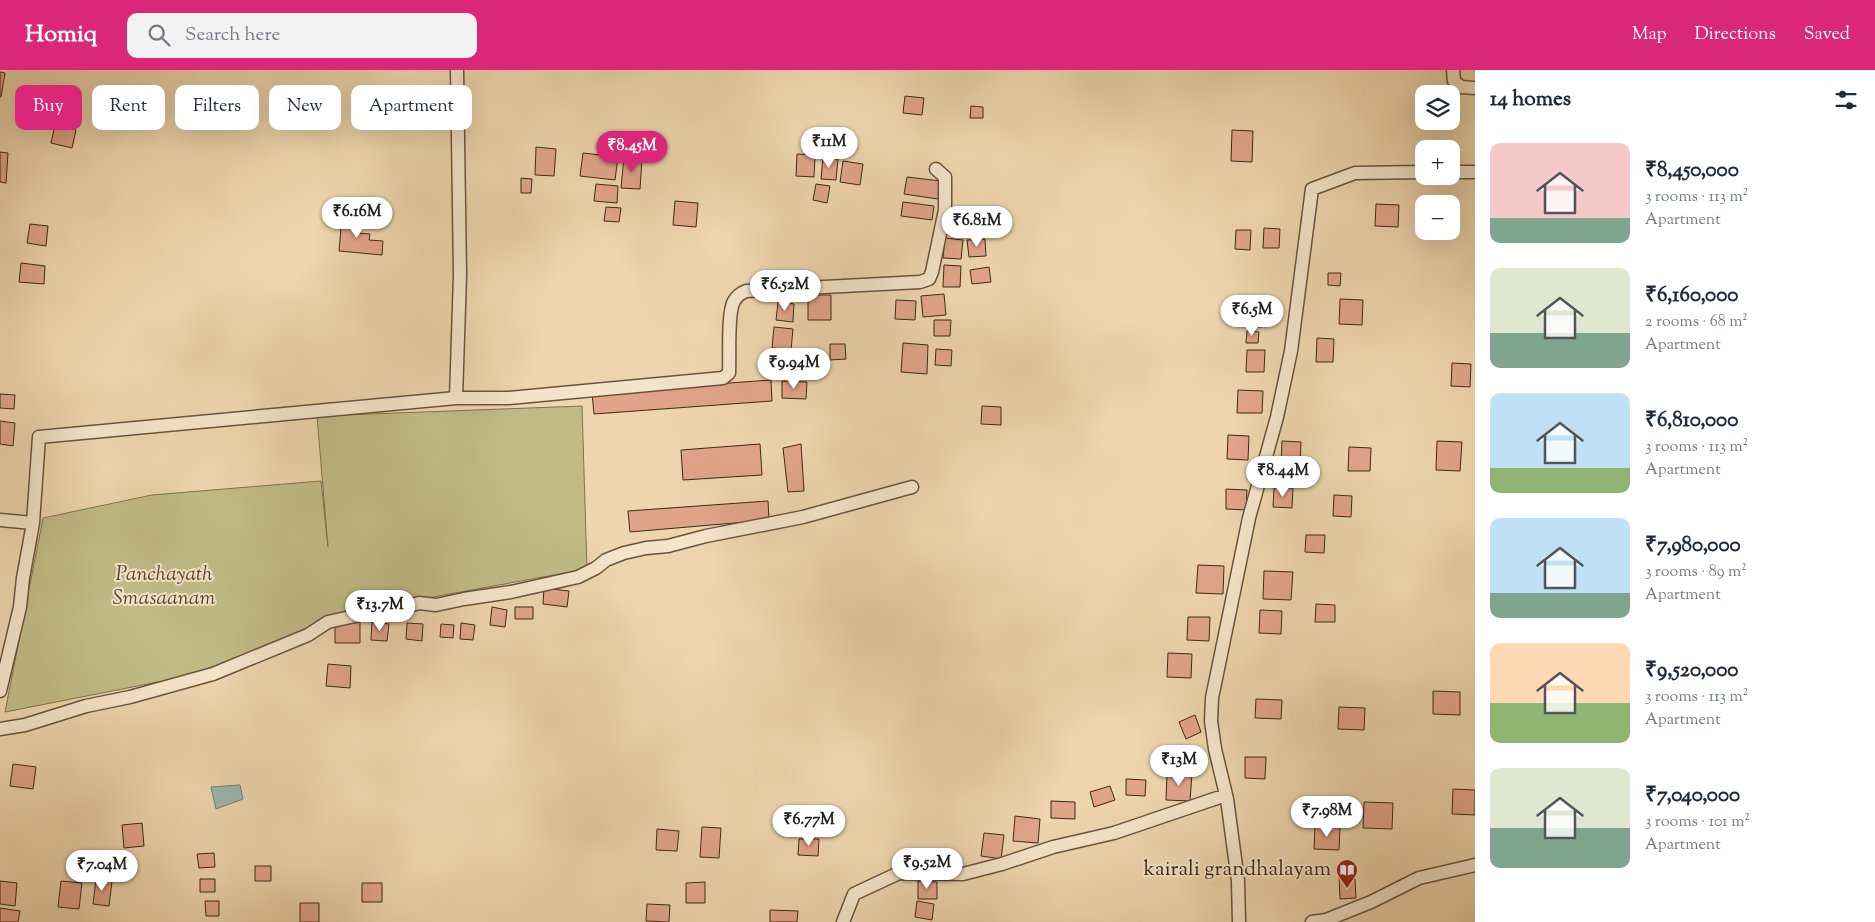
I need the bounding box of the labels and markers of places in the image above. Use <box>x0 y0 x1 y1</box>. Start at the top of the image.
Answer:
pin: ₹11M <box>799 126 859 169</box>
pin: ₹8.45M <box>591 131 673 173</box>
pin: ₹6.16M <box>316 196 398 239</box>
pin: ₹6.81M <box>936 206 1018 248</box>
pin: ₹6.52M <box>744 270 826 312</box>
pin: ₹6.5M <box>1217 294 1287 337</box>
pin: ₹9.94M <box>753 348 835 390</box>
pin: ₹8.44M <box>1242 456 1324 498</box>
pin: ₹13.7M <box>339 590 421 632</box>
pin: ₹13M <box>1149 744 1209 787</box>
pin: ₹7.98M <box>1286 796 1368 838</box>
pin: ₹6.77M <box>768 804 850 847</box>
pin: ₹9.52M <box>886 848 968 890</box>
pin: ₹7.04M <box>61 850 143 892</box>
place label: kairali grandhalayam <box>1144 855 1331 885</box>
library icon: kairali grandhalayam <box>1335 858 1359 889</box>

